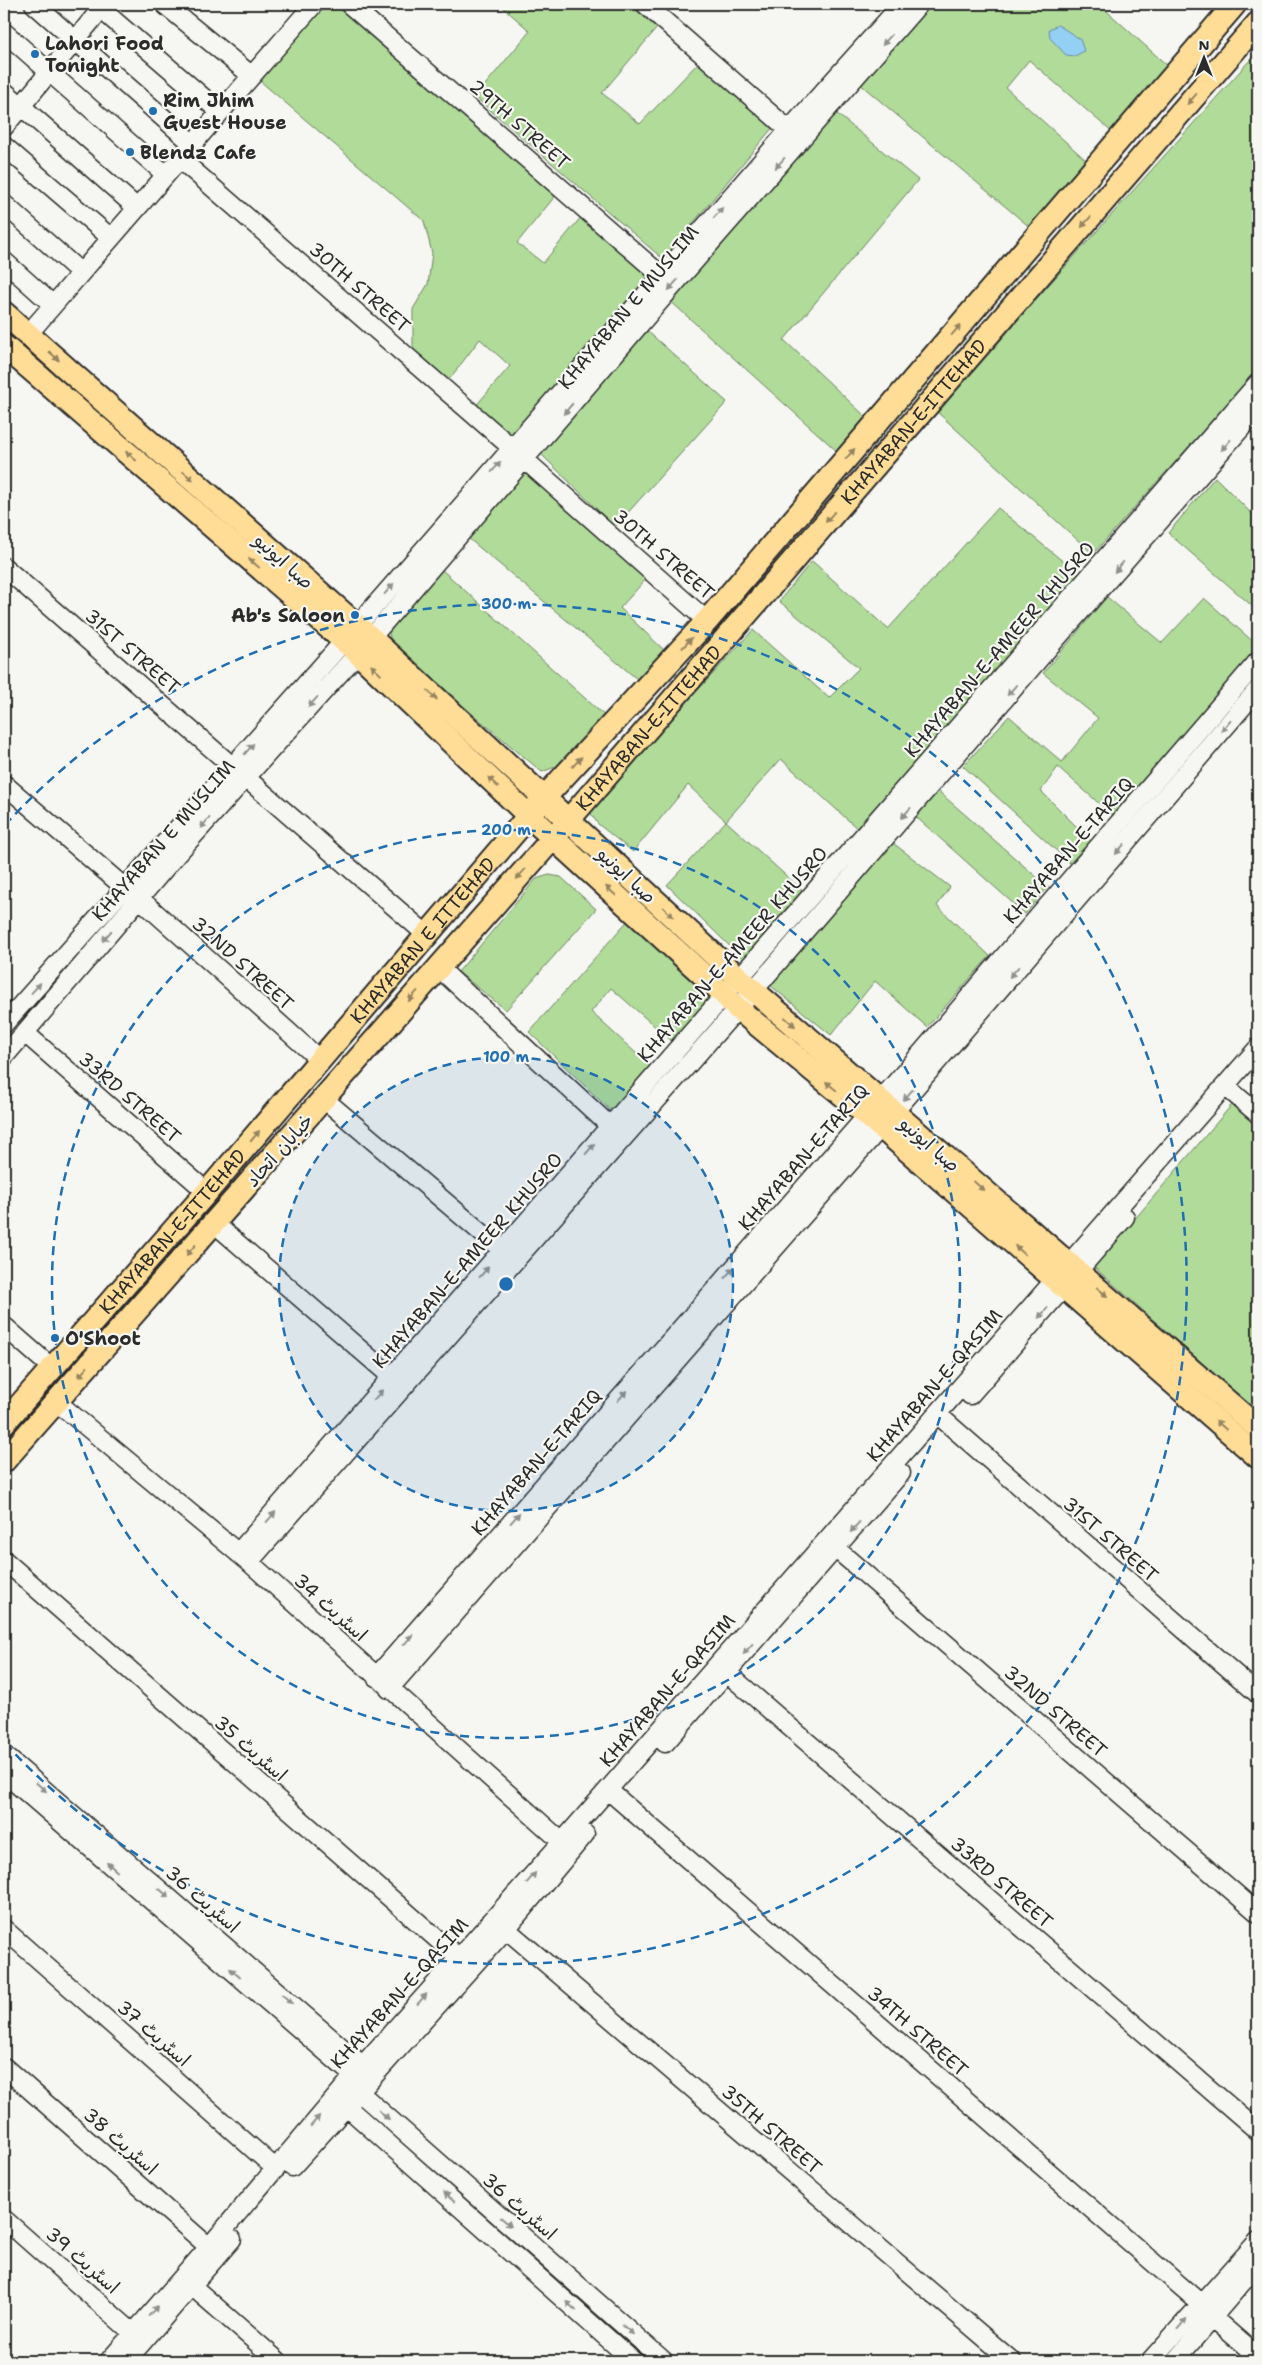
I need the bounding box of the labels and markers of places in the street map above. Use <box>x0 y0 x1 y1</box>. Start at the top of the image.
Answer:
place label: Lahori Food Tonight <box>45 31 164 78</box>
marker: Lahori Food Tonight <box>29 48 41 60</box>
place label: Rim Jhim Guest House <box>163 88 287 135</box>
marker: Rim Jhim Guest House <box>147 105 159 117</box>
place label: Blendz Cafe <box>140 140 256 165</box>
marker: Blendz Cafe <box>124 146 136 158</box>
place label: Ab's Saloon <box>231 603 345 628</box>
marker: Ab's Saloon <box>349 609 361 621</box>
centre of rings <box>497 1275 515 1293</box>
place label: O'Shoot <box>65 1326 141 1351</box>
marker: O'Shoot <box>49 1332 61 1344</box>

